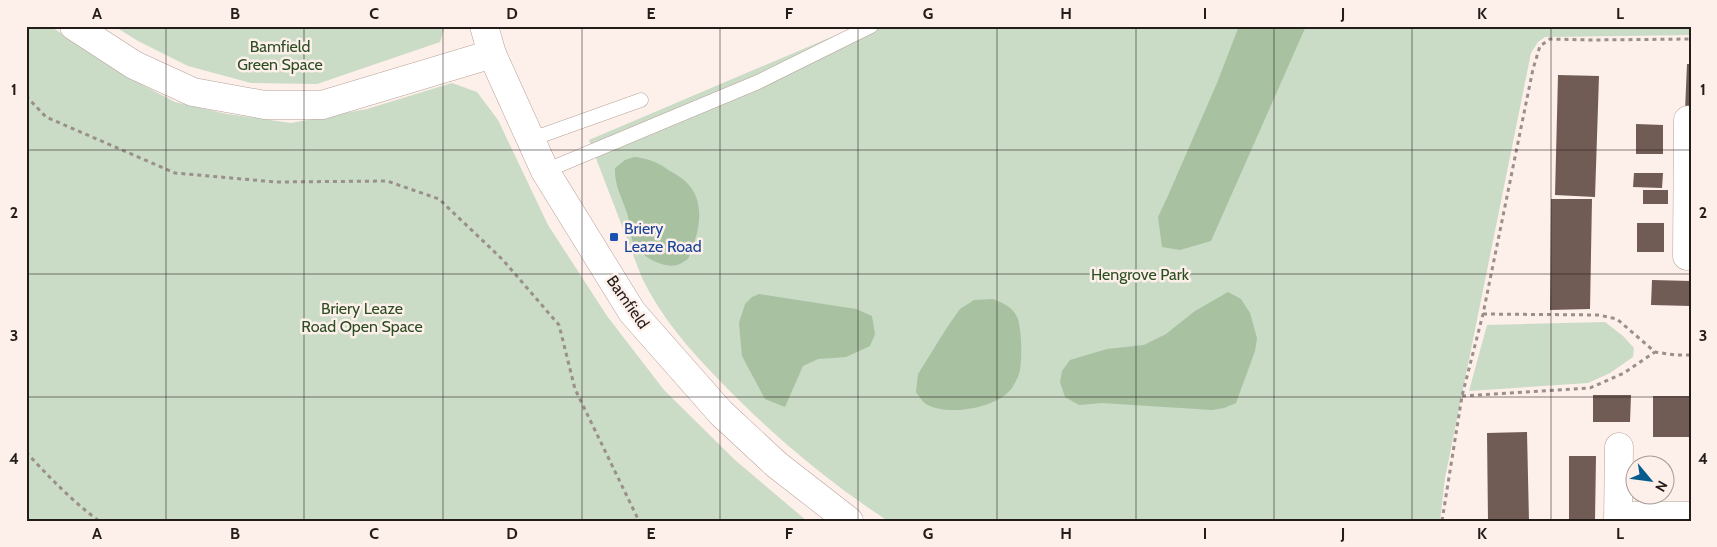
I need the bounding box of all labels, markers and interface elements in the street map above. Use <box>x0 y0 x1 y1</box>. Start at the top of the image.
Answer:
text: A <box>92 4 102 23</box>
text: B <box>230 4 240 23</box>
text: C <box>369 4 379 23</box>
text: D <box>506 4 518 23</box>
text: E <box>646 4 656 23</box>
text: F <box>785 4 794 23</box>
text: G <box>923 4 933 23</box>
text: H <box>1060 4 1072 23</box>
text: I <box>1203 4 1207 23</box>
text: J <box>1340 4 1345 23</box>
text: K <box>1477 4 1487 23</box>
text: L <box>1616 4 1624 23</box>
park label: Bamfield Green Space <box>237 37 323 74</box>
text: 1 <box>11 80 17 99</box>
text: 1 <box>1700 80 1706 99</box>
text: 2 <box>10 203 18 222</box>
text: 2 <box>1699 203 1707 222</box>
place label: Briery Leaze Road <box>624 219 702 256</box>
marker: Briery Leaze Road <box>608 231 620 243</box>
park label: Hengrove Park <box>1091 265 1190 284</box>
street label: Bamfield <box>603 272 653 332</box>
park label: Briery Leaze Road Open Space <box>301 299 423 336</box>
text: 3 <box>10 326 18 345</box>
text: 3 <box>1699 326 1707 345</box>
text: 4 <box>9 449 19 468</box>
text: 4 <box>1698 449 1708 468</box>
north arrow <box>1624 454 1674 504</box>
text: N <box>1651 478 1672 495</box>
text: A <box>92 524 102 543</box>
text: B <box>230 524 240 543</box>
text: C <box>369 524 379 543</box>
text: D <box>506 524 518 543</box>
text: E <box>646 524 656 543</box>
text: F <box>785 524 794 543</box>
text: G <box>923 524 933 543</box>
text: H <box>1060 524 1072 543</box>
text: I <box>1203 524 1207 543</box>
text: J <box>1340 524 1345 543</box>
text: K <box>1477 524 1487 543</box>
text: L <box>1616 524 1624 543</box>

